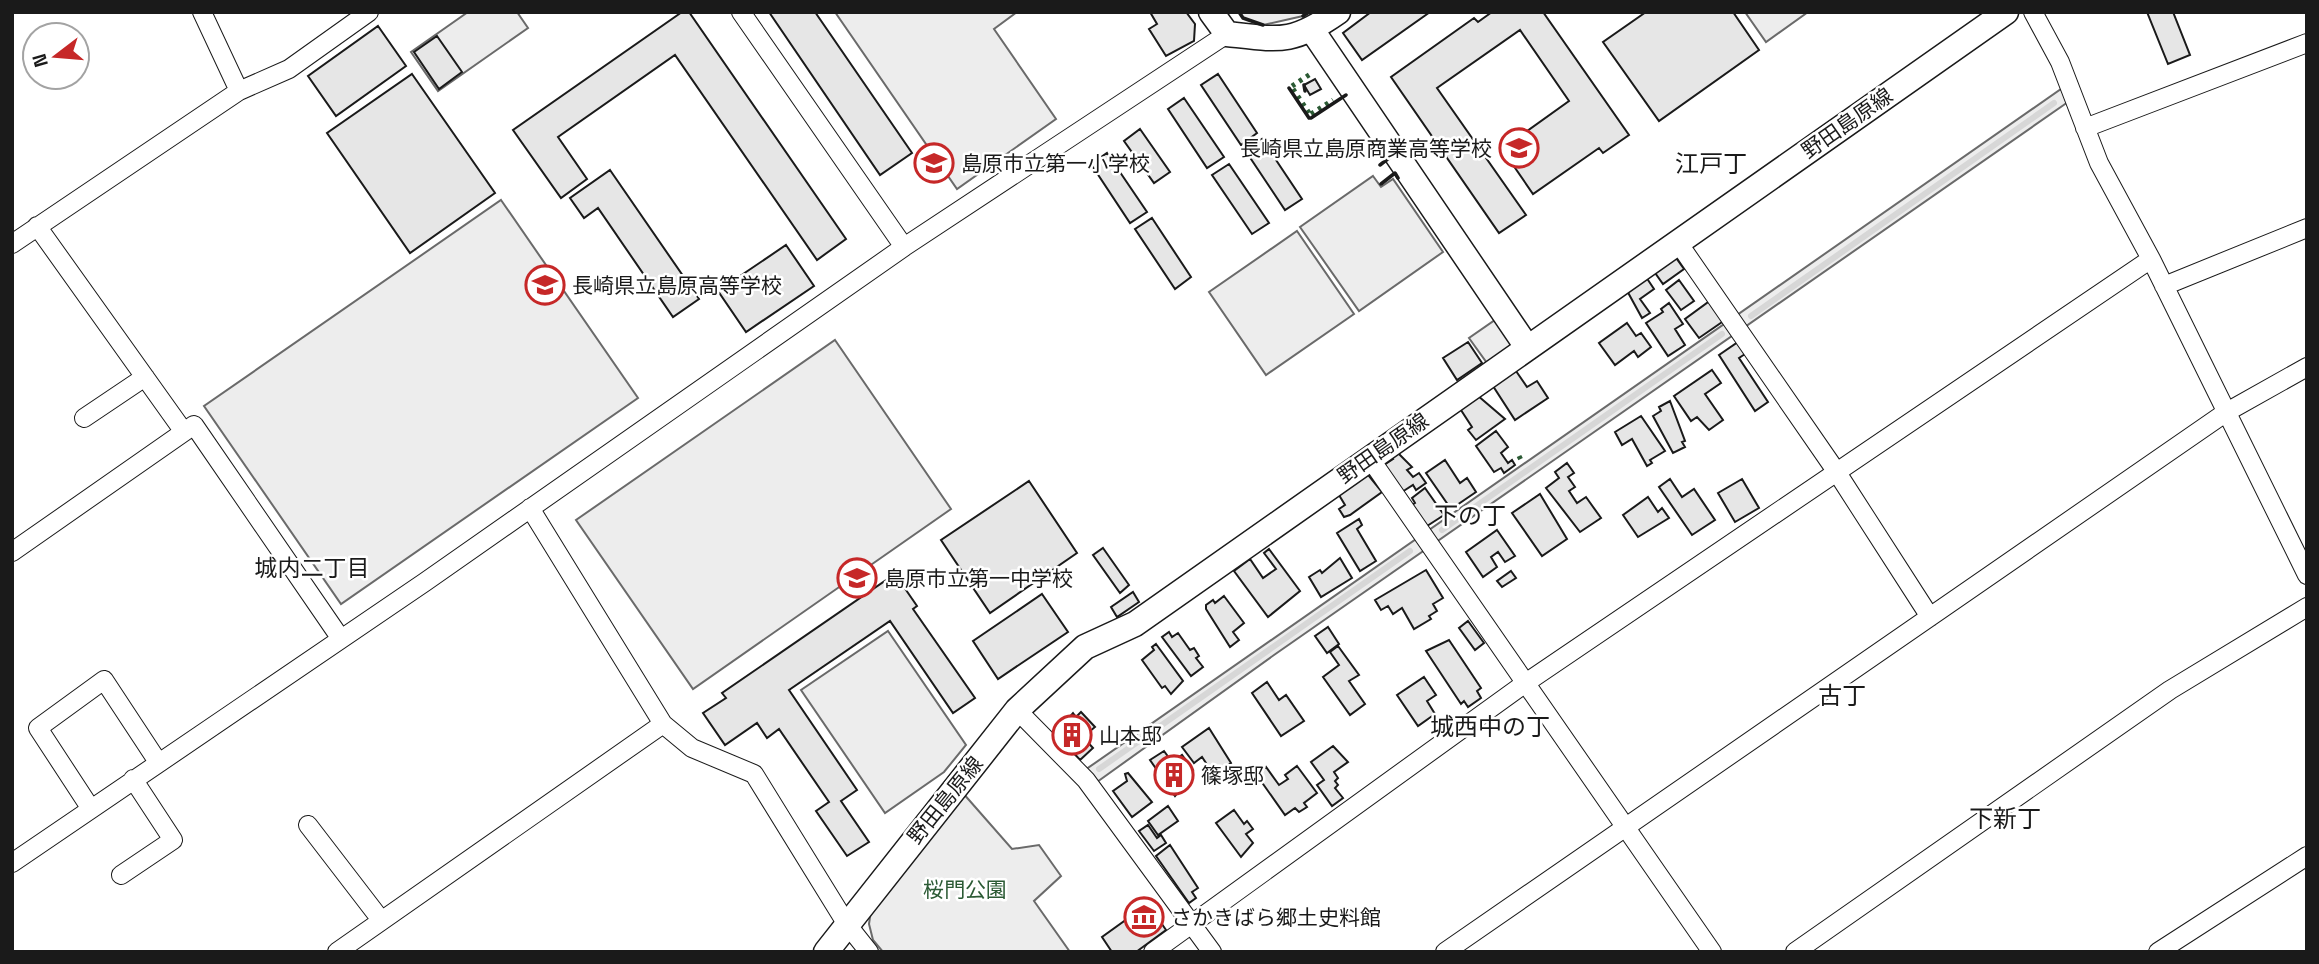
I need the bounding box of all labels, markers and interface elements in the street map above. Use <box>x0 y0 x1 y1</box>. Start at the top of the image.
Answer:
north arrow <box>21 21 91 91</box>
text: N <box>26 51 54 70</box>
street label: 野田島原線 <box>1796 82 1898 164</box>
school or university icon: 長崎県立島原商業高等学校 <box>1498 127 1540 169</box>
place label: 長崎県立島原商業高等学校 <box>1240 135 1492 162</box>
school or university icon: 島原市立第一小学校 <box>913 142 955 184</box>
district label: 江戸丁 <box>1675 148 1747 179</box>
place label: 島原市立第一小学校 <box>961 150 1150 177</box>
school or university icon: 長崎県立島原高等学校 <box>524 264 566 306</box>
place label: 長崎県立島原高等学校 <box>572 272 782 299</box>
street label: 野田島原線 <box>1332 407 1434 489</box>
district label: 下の丁 <box>1434 500 1506 531</box>
district label: 城内二丁目 <box>255 553 370 583</box>
school or university icon: 島原市立第一中学校 <box>836 557 878 599</box>
place label: 島原市立第一中学校 <box>884 565 1073 592</box>
district label: 古丁 <box>1818 680 1866 711</box>
district label: 城西中の丁 <box>1430 711 1550 742</box>
building icon: 山本邸 <box>1051 714 1093 756</box>
place label: 山本邸 <box>1099 722 1162 749</box>
street label: 野田島原線 <box>901 751 989 849</box>
building icon: 篠塚邸 <box>1153 754 1195 796</box>
place label: 篠塚邸 <box>1201 762 1264 789</box>
district label: 下新丁 <box>1969 803 2041 834</box>
park label: 桜門公園 <box>923 876 1007 903</box>
museum icon: さかきばら郷土史料館 <box>1123 896 1165 938</box>
place label: さかきばら郷土史料館 <box>1171 904 1381 931</box>

